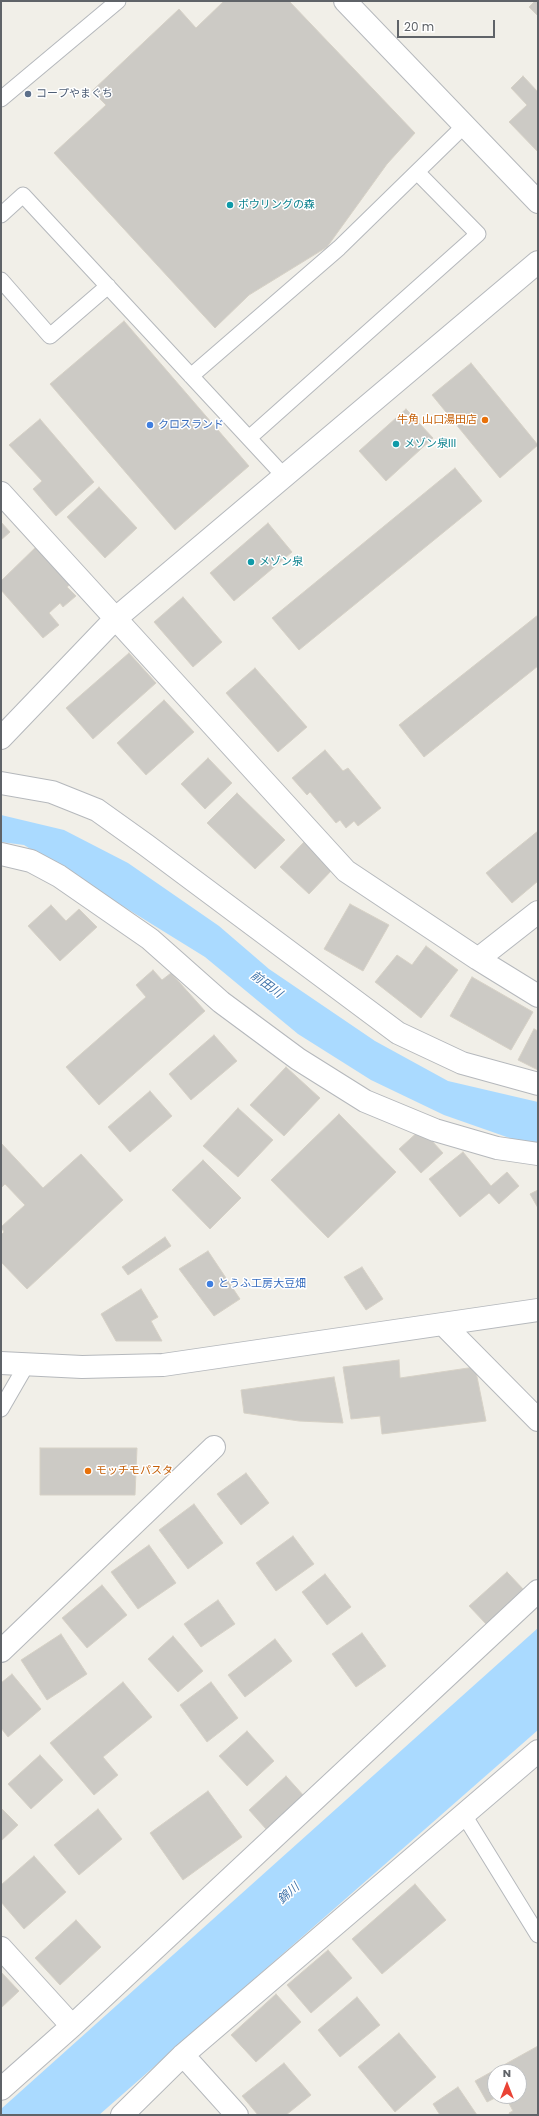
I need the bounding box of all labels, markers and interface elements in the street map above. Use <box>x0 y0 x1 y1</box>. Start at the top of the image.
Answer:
scale bar <box>399 12 497 38</box>
text: 20 m <box>404 18 434 35</box>
place label: コープやまぐち <box>36 87 113 101</box>
marker: コープやまぐち <box>23 89 33 99</box>
place label: ボウリングの森 <box>238 198 315 212</box>
marker: ボウリングの森 <box>225 200 235 210</box>
place label: 牛角 山口湯田店 <box>397 413 477 427</box>
marker: 牛角 山口湯田店 <box>480 415 490 425</box>
place label: クロスランド <box>158 418 224 432</box>
marker: クロスランド <box>145 420 155 430</box>
place label: メゾン泉III <box>404 437 456 451</box>
marker: メゾン泉III <box>391 439 401 449</box>
place label: メゾン泉 <box>259 555 303 569</box>
marker: メゾン泉 <box>246 557 256 567</box>
water label: 前田川 <box>247 969 285 1001</box>
place label: とうふ工房大豆畑 <box>218 1277 306 1291</box>
marker: とうふ工房大豆畑 <box>205 1279 215 1289</box>
place label: モッチモパスタ <box>96 1464 173 1478</box>
marker: モッチモパスタ <box>83 1466 93 1476</box>
water label: 錦川 <box>275 1881 303 1907</box>
north arrow <box>487 2064 527 2104</box>
text: N <box>503 2065 511 2081</box>

